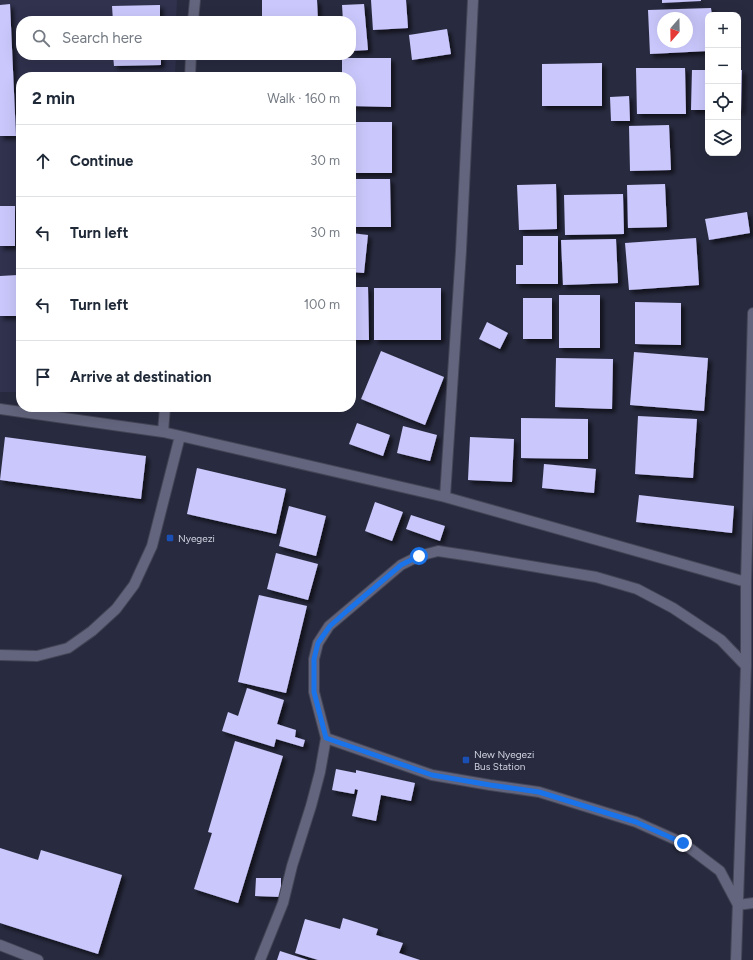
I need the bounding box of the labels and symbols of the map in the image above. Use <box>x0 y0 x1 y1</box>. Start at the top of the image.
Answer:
north arrow <box>657 12 693 48</box>
place label: Nyegezi <box>178 532 215 545</box>
marker: Nyegezi <box>165 533 175 543</box>
route start <box>410 547 428 565</box>
place label: New Nyegezi Bus Station <box>474 748 534 773</box>
marker: New Nyegezi Bus Station <box>461 755 471 765</box>
route end <box>674 834 692 852</box>

